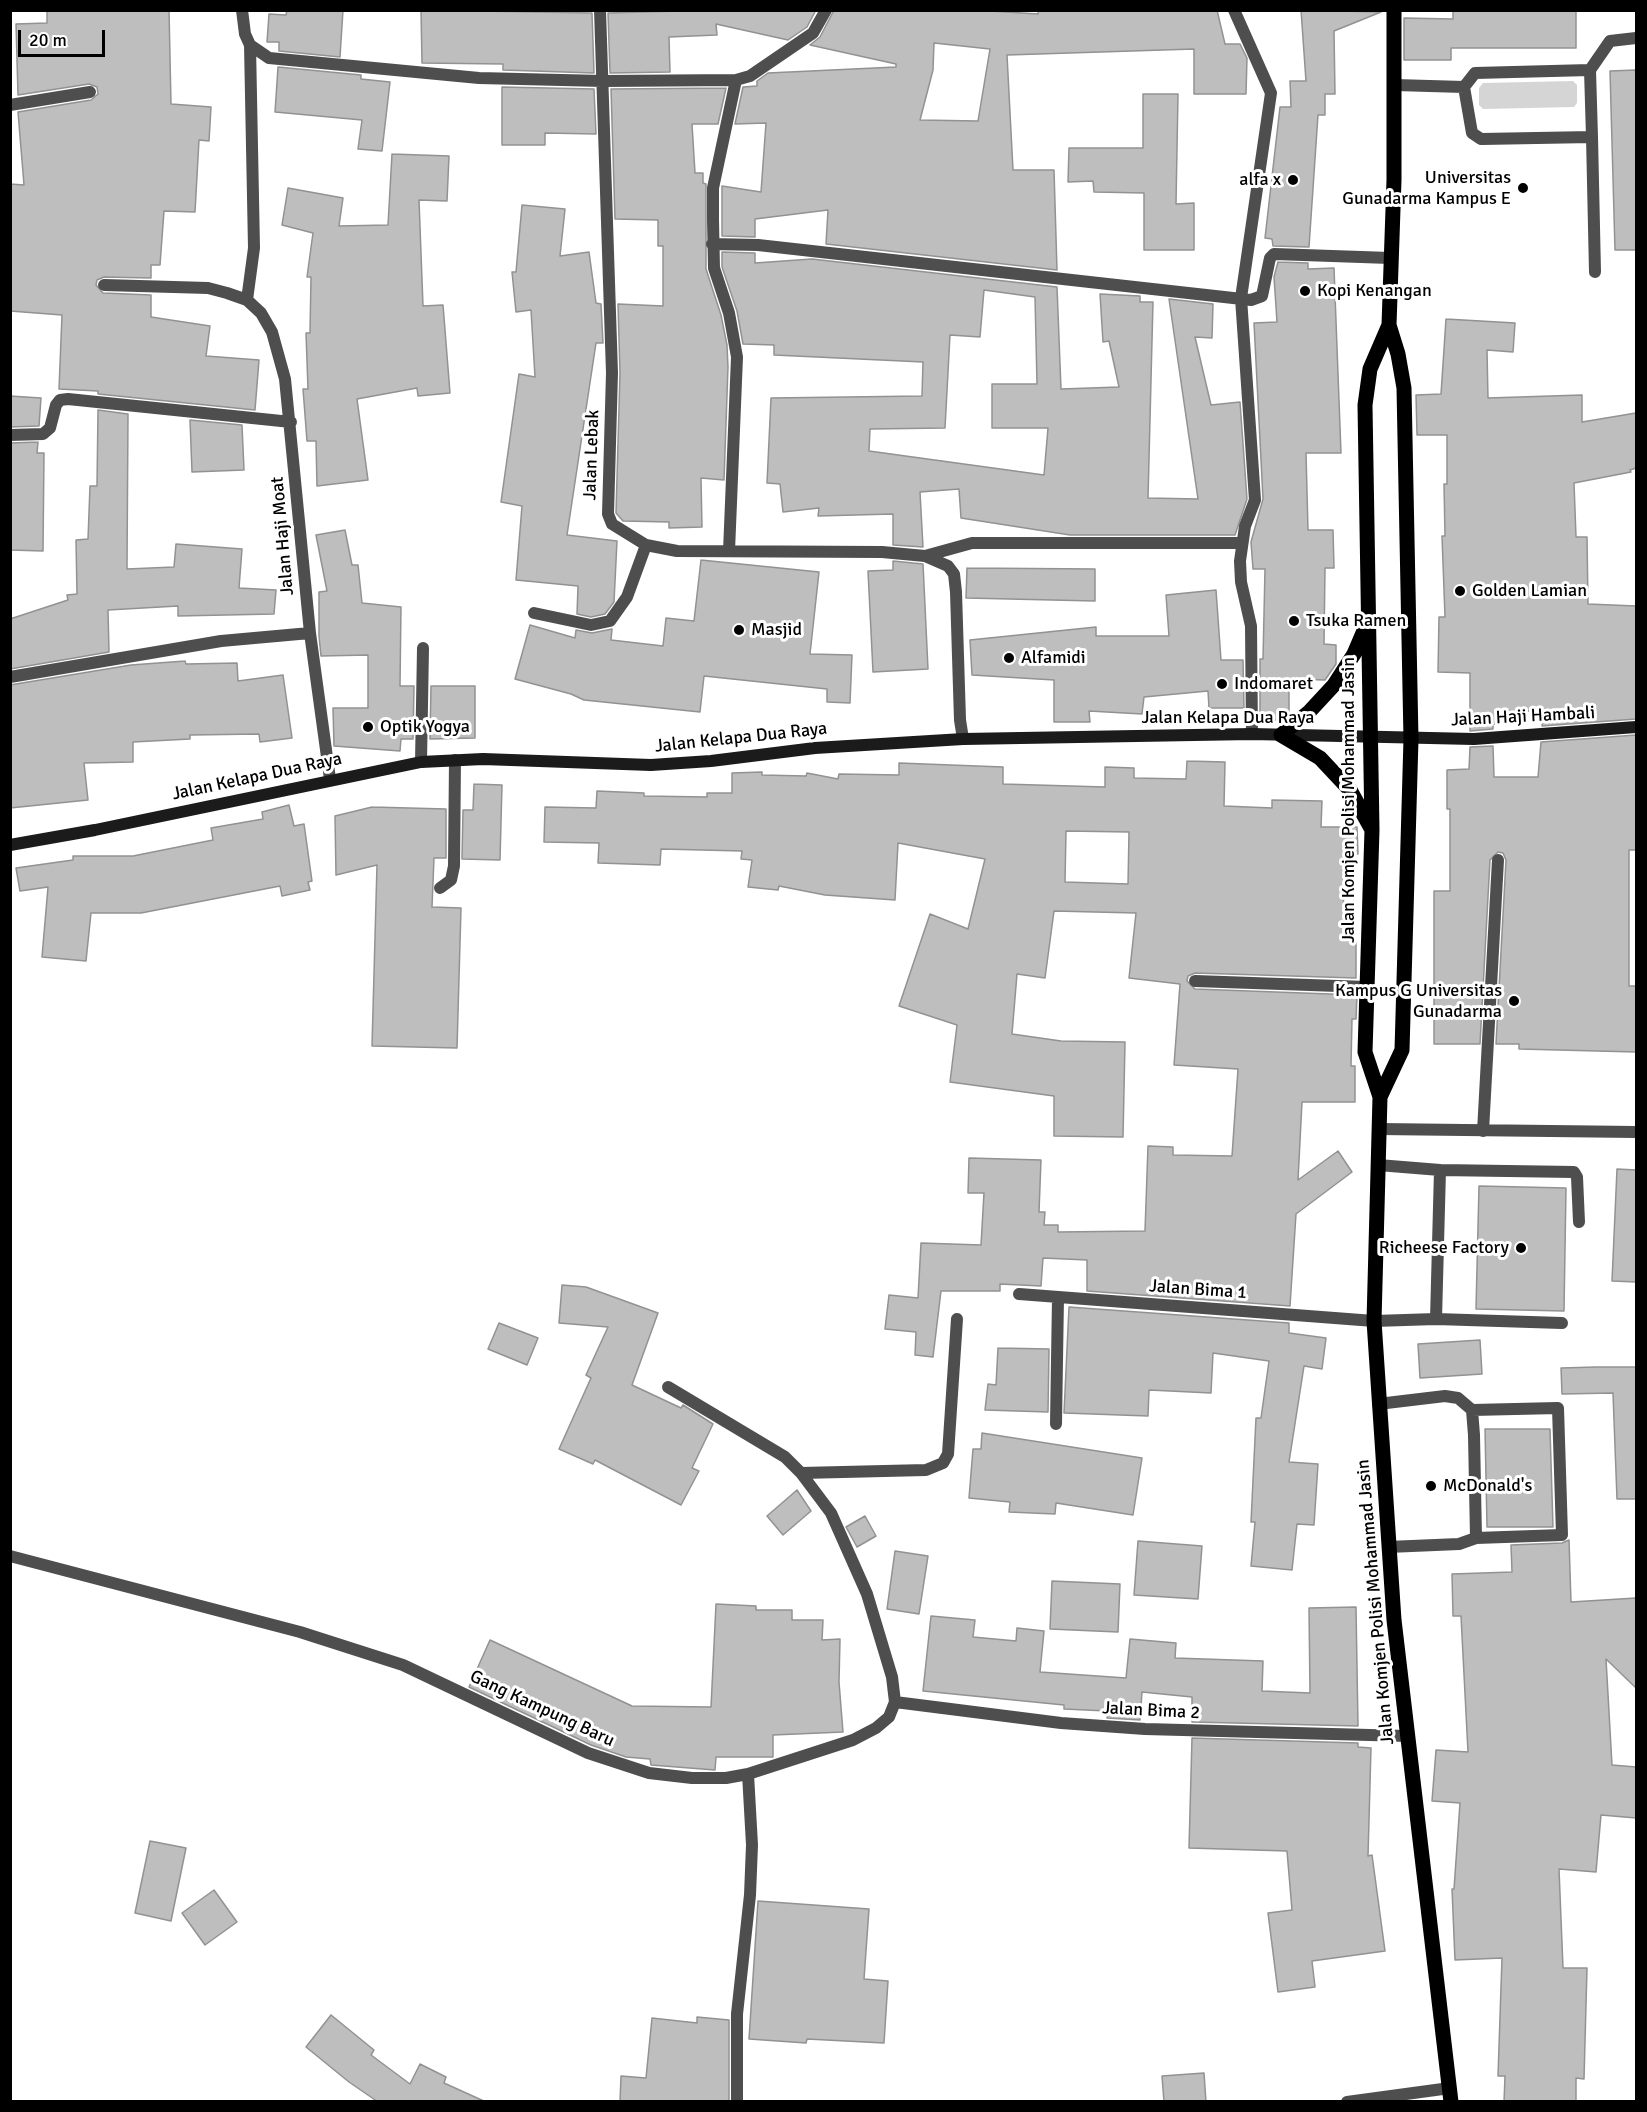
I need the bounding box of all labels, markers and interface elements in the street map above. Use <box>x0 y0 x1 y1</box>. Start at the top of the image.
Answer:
scale bar <box>21 18 108 56</box>
text: 20 m <box>29 29 67 51</box>
place label: Universitas Gunadarma Kampus E <box>1342 167 1511 210</box>
place label: alfa x <box>1239 169 1281 191</box>
marker: alfa x <box>1286 173 1300 187</box>
marker: Universitas Gunadarma Kampus E <box>1516 181 1530 195</box>
place label: Kopi Kenangan <box>1317 280 1432 302</box>
marker: Kopi Kenangan <box>1298 284 1312 298</box>
street label: Jalan Lebak <box>580 409 604 501</box>
street label: Jalan Haji Moat <box>267 476 299 596</box>
place label: Golden Lamian <box>1472 580 1587 602</box>
marker: Golden Lamian <box>1453 584 1467 598</box>
place label: Tsuka Ramen <box>1306 610 1406 632</box>
marker: Tsuka Ramen <box>1287 614 1301 628</box>
place label: Masjid <box>751 619 802 641</box>
marker: Masjid <box>732 623 746 637</box>
place label: Alfamidi <box>1021 647 1086 669</box>
marker: Alfamidi <box>1002 651 1016 665</box>
street label: Jalan Komjen Polisi Mohammad Jasin <box>1338 657 1360 943</box>
place label: Indomaret <box>1234 673 1313 695</box>
marker: Indomaret <box>1215 677 1229 691</box>
street label: Jalan Haji Hambali <box>1450 702 1596 732</box>
street label: Jalan Kelapa Dua Raya <box>1142 707 1314 729</box>
place label: Optik Yogya <box>380 716 470 738</box>
street label: Jalan Kelapa Dua Raya <box>654 718 828 758</box>
marker: Optik Yogya <box>361 720 375 734</box>
street label: Jalan Kelapa Dua Raya <box>170 748 344 806</box>
place label: Kampus G Universitas Gunadarma <box>1335 980 1502 1022</box>
marker: Kampus G Universitas Gunadarma <box>1507 994 1521 1008</box>
place label: Richeese Factory <box>1379 1237 1509 1259</box>
marker: Richeese Factory <box>1514 1241 1528 1255</box>
street label: Jalan Bima 1 <box>1148 1276 1248 1304</box>
street label: Jalan Komjen Polisi Mohammad Jasin <box>1353 1459 1399 1745</box>
place label: McDonald's <box>1443 1475 1532 1497</box>
marker: McDonald's <box>1424 1479 1438 1493</box>
street label: Gang Kampung Baru <box>466 1666 618 1752</box>
street label: Jalan Bima 2 <box>1102 1698 1200 1724</box>

